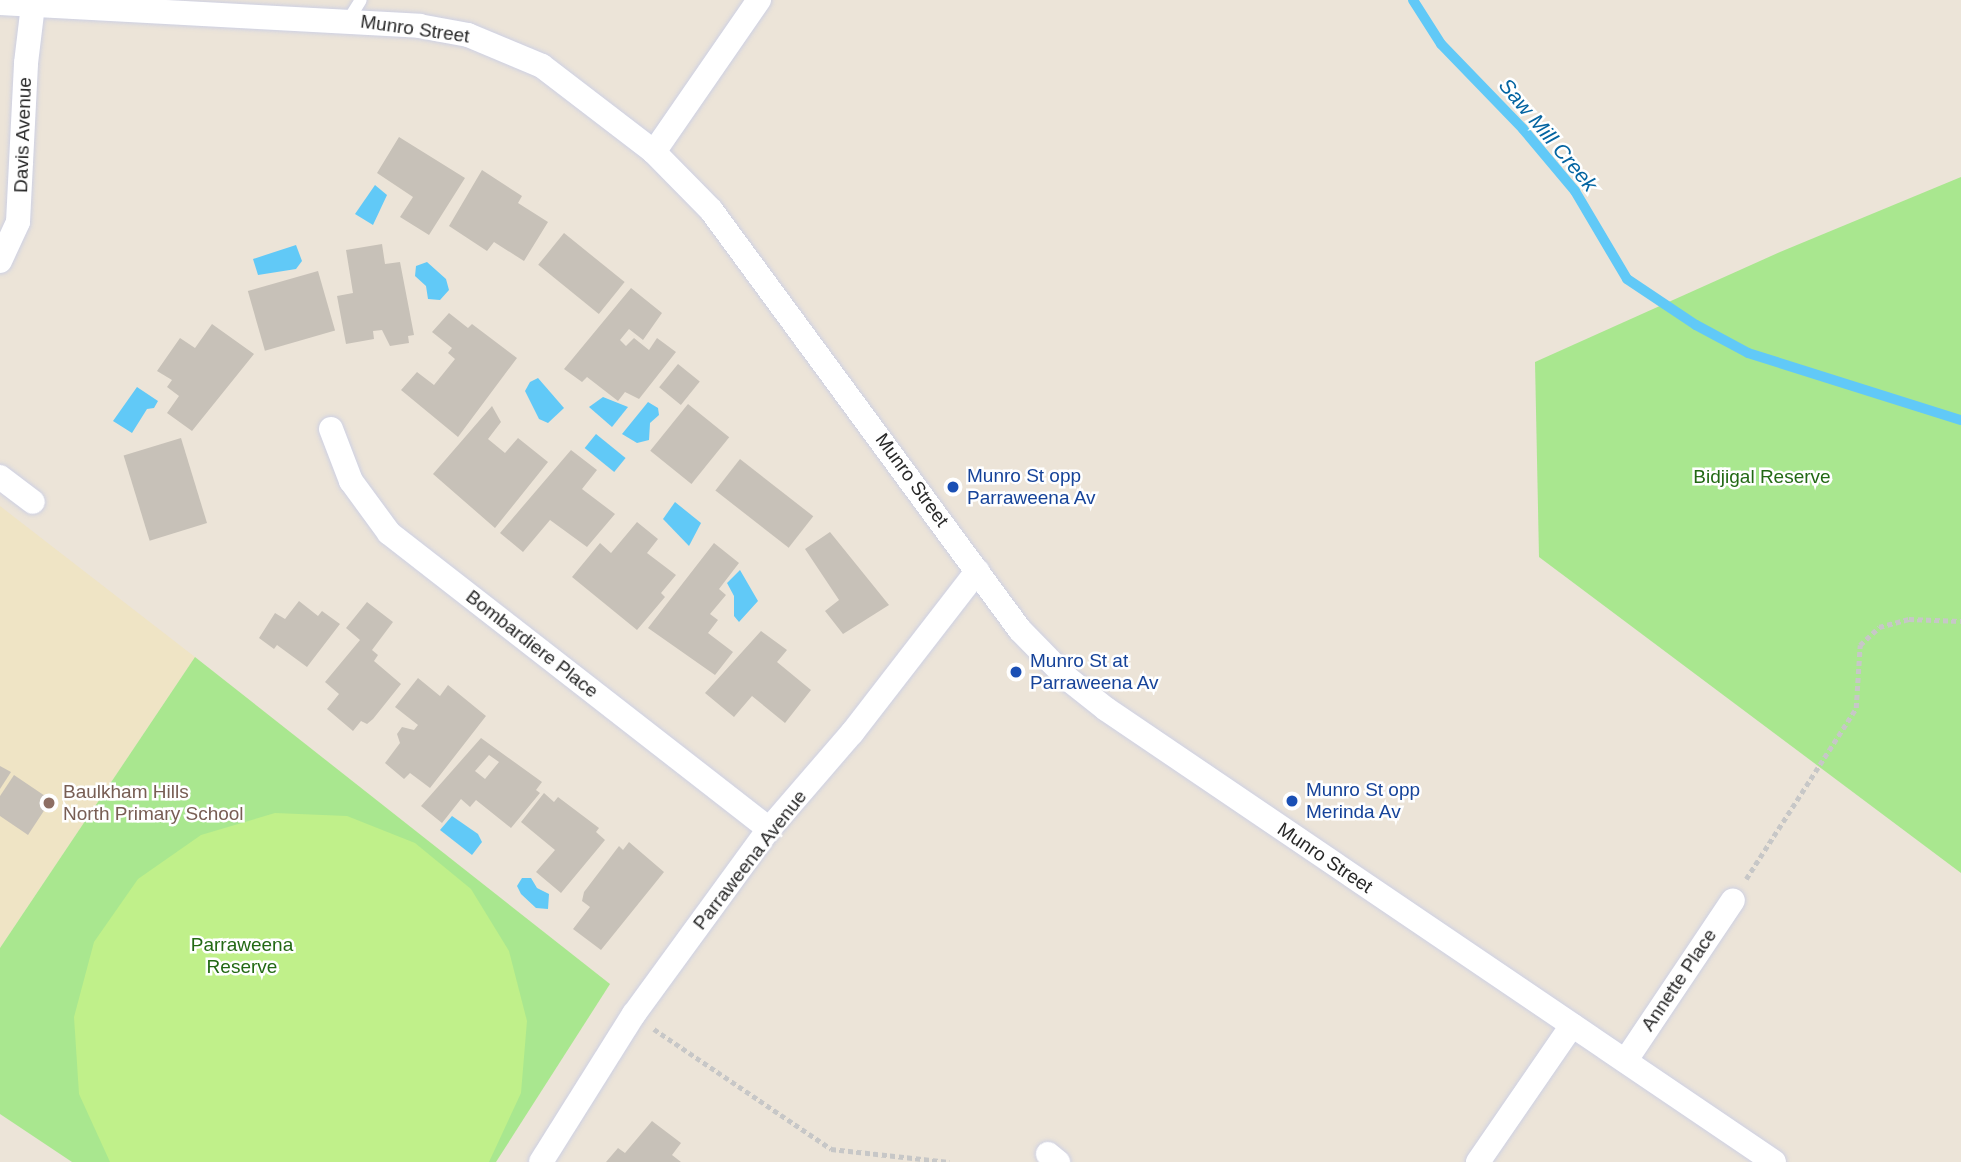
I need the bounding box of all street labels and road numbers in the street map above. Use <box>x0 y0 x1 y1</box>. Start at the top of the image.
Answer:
street label: Munro Street <box>359 10 471 48</box>
street label: Davis Avenue <box>10 76 36 194</box>
street label: Munro Street <box>871 429 953 531</box>
street label: Bombardiere Place <box>461 585 603 703</box>
street label: Parraweena Avenue <box>688 785 812 935</box>
street label: Munro Street <box>1273 818 1377 898</box>
street label: Annette Place <box>1636 925 1722 1035</box>

